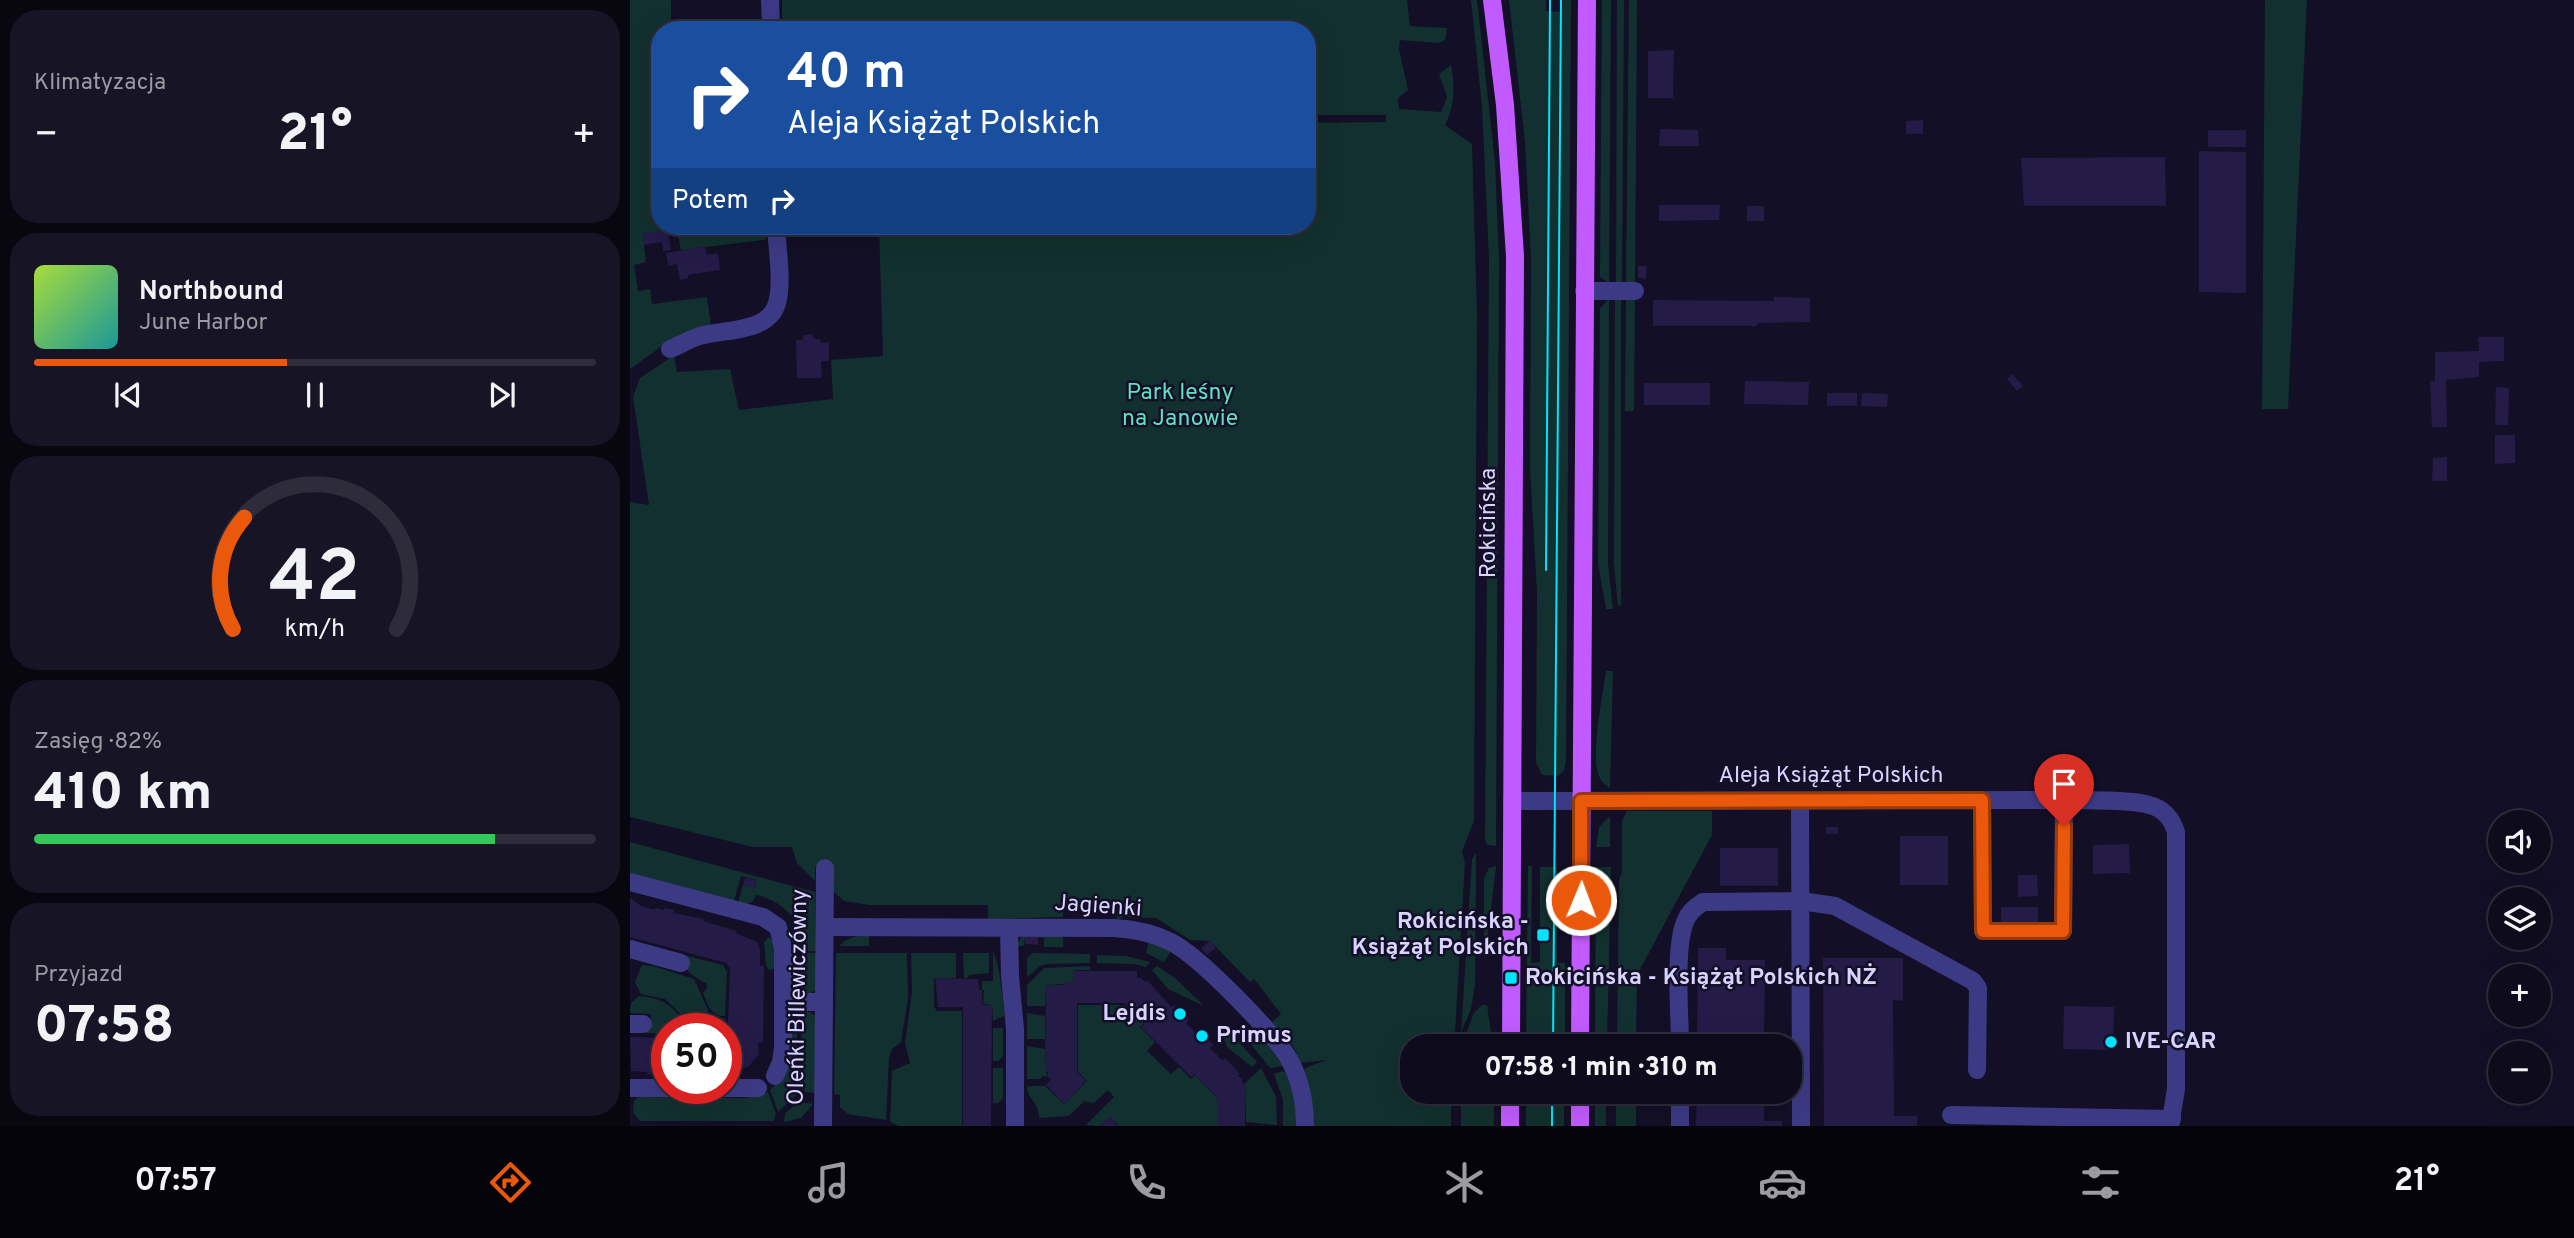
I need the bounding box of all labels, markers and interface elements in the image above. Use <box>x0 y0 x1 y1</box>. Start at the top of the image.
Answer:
text: 40 m <box>787 44 906 106</box>
icon: right <box>672 49 763 140</box>
text: Klimatyzacja <box>34 69 166 98</box>
text: 21° <box>278 103 352 169</box>
text: Aleja Książąt Polskich <box>787 105 1100 145</box>
text: − <box>34 112 59 161</box>
text: + <box>571 112 596 161</box>
icon: right <box>763 182 801 220</box>
text: Potem <box>672 185 749 218</box>
text: Northbound <box>139 276 284 309</box>
text: June Harbor <box>139 309 267 338</box>
icon: previous <box>109 376 147 414</box>
icon: pause <box>296 376 334 414</box>
icon: next <box>483 376 521 414</box>
park label: Park leśny na Janowie <box>1122 379 1238 434</box>
street label: Rokicińska <box>1475 468 1504 578</box>
text: 42 <box>269 535 361 627</box>
text: km/h <box>285 614 345 646</box>
text: Zasięg · 82% <box>34 728 162 757</box>
pin <box>2034 754 2094 826</box>
text: 410 km <box>34 762 212 828</box>
street label: Aleja Książąt Polskich <box>1718 762 1944 791</box>
icon: arrive <box>2045 765 2083 803</box>
map controls <box>2488 810 2551 1104</box>
button: sound <box>2488 810 2551 873</box>
position arrow <box>1544 863 1618 937</box>
button: layers <box>2488 887 2551 950</box>
street label: Oleńki Billewiczówny <box>783 889 815 1105</box>
street label: Jagienki <box>1053 889 1143 925</box>
place label: Rokicińska - Książąt Polskich <box>1352 908 1529 963</box>
marker: Rokicińska - Książąt Polskich <box>1535 927 1551 943</box>
text: Przyjazd <box>34 961 123 990</box>
place label: Rokicińska - Książąt Polskich NŻ <box>1525 963 1877 993</box>
button: + <box>2488 964 2551 1027</box>
marker: Rokicińska - Książąt Polskich NŻ <box>1503 970 1519 986</box>
text: 07:58 <box>34 995 174 1061</box>
place label: Lejdis <box>1103 1000 1166 1029</box>
marker: Lejdis <box>1172 1006 1188 1022</box>
speed limit sign: 50 <box>651 1013 742 1104</box>
place label: Primus <box>1216 1022 1292 1051</box>
marker: Primus <box>1194 1028 1210 1044</box>
place label: IVE-CAR <box>2125 1028 2216 1057</box>
marker: IVE-CAR <box>2103 1034 2119 1050</box>
button: − <box>2488 1041 2551 1104</box>
text: 07:58 · 1 min · 310 m <box>1484 1052 1718 1085</box>
icon: directions <box>486 1158 535 1207</box>
icon: music <box>804 1158 853 1207</box>
icon: phone <box>1122 1158 1171 1207</box>
icon: climate <box>1440 1158 1489 1207</box>
icon: car <box>1758 1158 1807 1207</box>
icon: filters <box>2076 1158 2125 1207</box>
text: 07:57 <box>135 1162 217 1202</box>
text: 21° <box>2394 1162 2439 1202</box>

